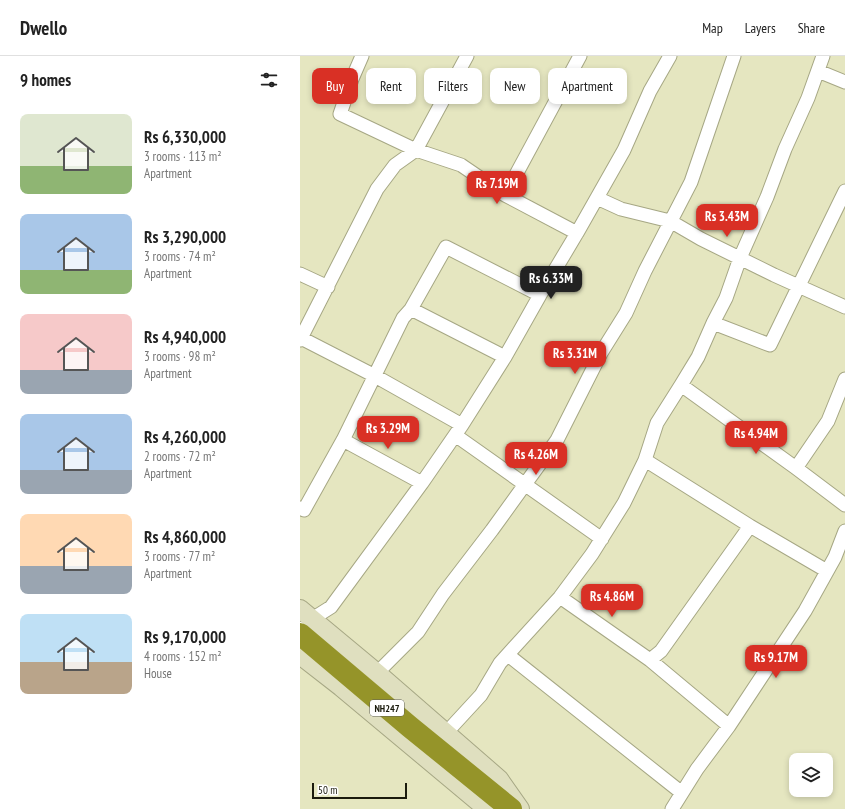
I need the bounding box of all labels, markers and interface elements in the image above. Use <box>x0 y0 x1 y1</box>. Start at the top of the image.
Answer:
text: Dwello <box>20 16 67 40</box>
text: Map <box>702 19 723 37</box>
text: Layers <box>745 19 776 37</box>
text: Share <box>798 19 825 37</box>
chip: Buy <box>312 68 358 104</box>
chip: Rent <box>366 68 416 104</box>
chip: Filters <box>424 68 482 104</box>
chip: New <box>490 68 540 104</box>
chip: Apartment <box>548 68 627 104</box>
text: 9 homes <box>20 69 71 91</box>
icon: filters <box>258 69 280 91</box>
text: Rs 6,330,000 <box>144 126 226 148</box>
icon: home <box>52 130 100 178</box>
text: 3 rooms · 113 m² <box>144 148 222 165</box>
text: Apartment <box>144 165 192 182</box>
pin: Rs 7.19M <box>456 171 538 205</box>
text: Rs 7.19M <box>476 175 518 192</box>
pin: Rs 3.43M <box>686 204 768 238</box>
text: Rs 3.43M <box>705 208 749 225</box>
text: Rs 3,290,000 <box>144 226 226 248</box>
icon: home <box>52 230 100 278</box>
text: 3 rooms · 74 m² <box>144 248 216 265</box>
text: Apartment <box>144 265 192 282</box>
pin: Rs 6.33M <box>510 266 592 300</box>
text: Rs 6.33M <box>529 270 573 287</box>
text: Rs 4,940,000 <box>144 326 226 348</box>
icon: home <box>52 330 100 378</box>
pin: Rs 3.31M <box>534 341 616 375</box>
text: Rs 3.31M <box>553 345 597 362</box>
text: 3 rooms · 98 m² <box>144 348 216 365</box>
text: Apartment <box>144 365 192 382</box>
pin: Rs 3.29M <box>347 416 429 450</box>
text: Rs 3.29M <box>366 420 410 437</box>
pin: Rs 4.94M <box>715 421 797 455</box>
text: Rs 4.94M <box>734 425 778 442</box>
text: Rs 4,260,000 <box>144 426 226 448</box>
icon: home <box>52 430 100 478</box>
pin: Rs 4.26M <box>495 442 577 476</box>
text: Rs 4.26M <box>514 446 558 463</box>
text: 2 rooms · 72 m² <box>144 448 216 465</box>
text: Apartment <box>144 465 192 482</box>
text: Rs 4,860,000 <box>144 526 226 548</box>
icon: home <box>52 530 100 578</box>
text: 3 rooms · 77 m² <box>144 548 215 565</box>
text: Apartment <box>144 565 192 582</box>
pin: Rs 4.86M <box>571 584 653 618</box>
text: Rs 4.86M <box>590 588 634 605</box>
text: Rs 9,170,000 <box>144 626 226 648</box>
icon: home <box>52 630 100 678</box>
pin: Rs 9.17M <box>735 645 817 679</box>
text: 4 rooms · 152 m² <box>144 648 222 665</box>
text: Rs 9.17M <box>754 649 798 666</box>
text: House <box>144 665 172 682</box>
road number: NH247 <box>370 700 404 716</box>
map controls <box>789 753 833 797</box>
button: layers <box>789 753 833 797</box>
scale bar <box>312 781 407 800</box>
text: 50 m <box>318 783 337 797</box>

